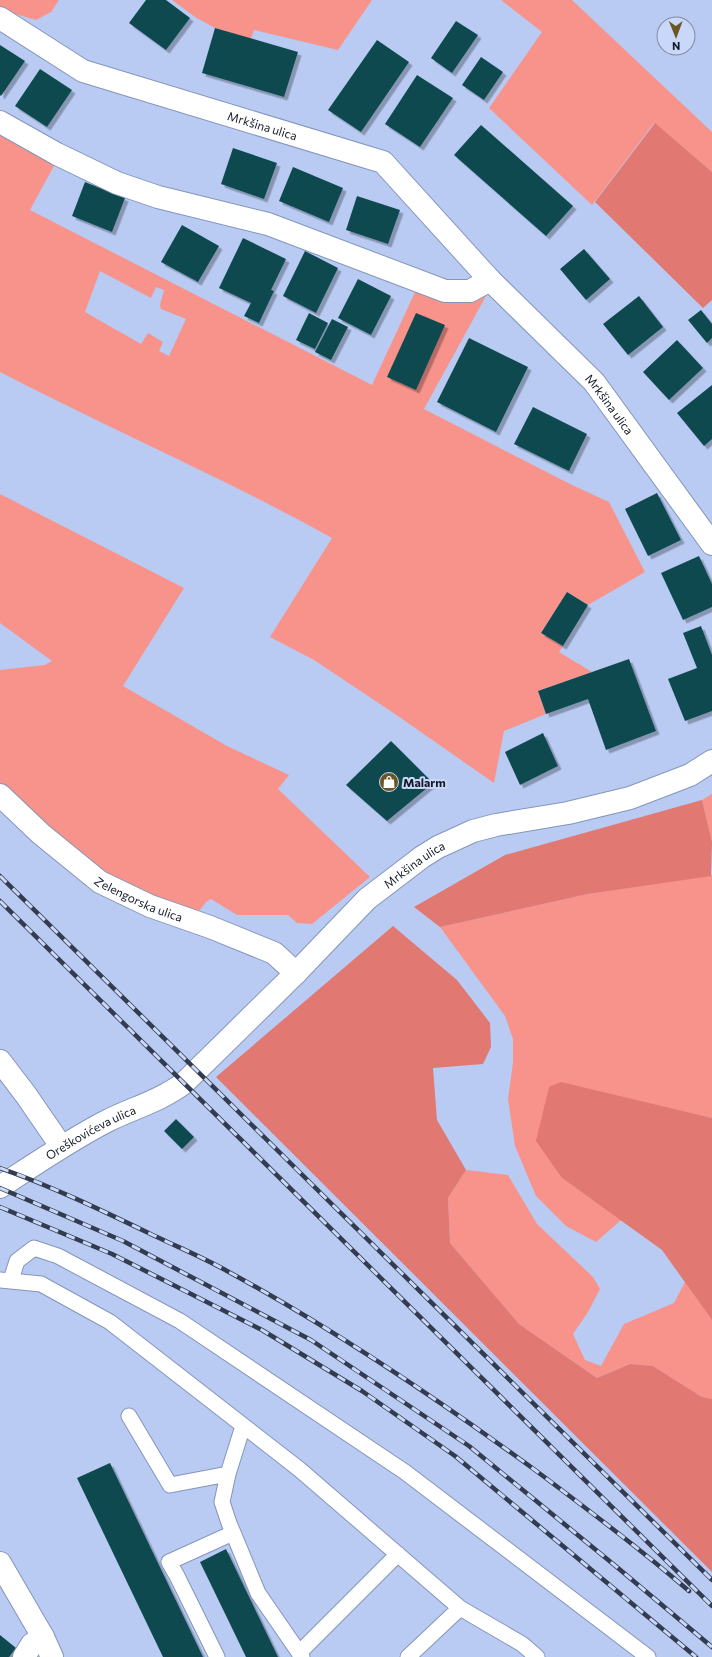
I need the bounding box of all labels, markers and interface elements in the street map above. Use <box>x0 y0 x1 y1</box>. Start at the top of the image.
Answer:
north arrow <box>656 16 696 56</box>
text: N <box>672 40 680 53</box>
street label: Mrkšina ulica <box>226 108 299 143</box>
street label: Mrkšina ulica <box>583 371 637 437</box>
shop icon: Malarm <box>378 771 400 793</box>
place label: Malarm <box>403 775 446 789</box>
street label: Mrkšina ulica <box>381 838 447 891</box>
street label: Zelengorska ulica <box>92 873 185 924</box>
street label: Oreškovićeva ulica <box>43 1102 138 1162</box>

